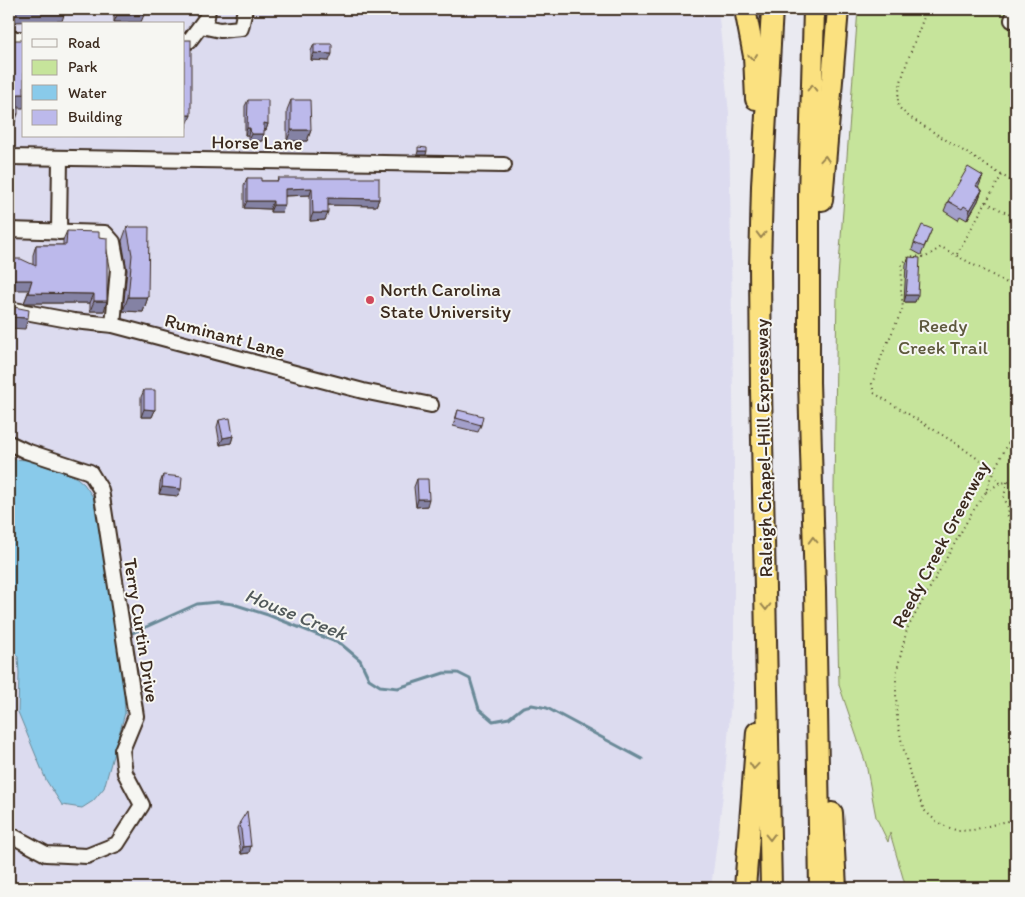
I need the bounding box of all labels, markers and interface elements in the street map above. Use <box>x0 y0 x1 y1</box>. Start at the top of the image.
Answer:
legend <box>22 22 185 138</box>
text: Road <box>68 34 101 52</box>
one-way arrow <box>747 53 758 61</box>
text: Park <box>68 58 98 76</box>
text: Water <box>68 84 107 102</box>
one-way arrow <box>807 84 817 92</box>
text: Building <box>68 108 122 126</box>
street label: Horse Lane <box>211 130 303 155</box>
one-way arrow <box>819 154 830 162</box>
one-way arrow <box>756 231 766 239</box>
place label: North Carolina State University <box>380 278 511 323</box>
marker: North Carolina State University <box>364 294 376 306</box>
street label: Ruminant Lane <box>162 308 288 363</box>
park label: Reedy Creek Trail <box>898 314 989 359</box>
street label: Raleigh Chapel–Hill Expressway <box>750 318 777 578</box>
street label: Reedy Creek Greenway <box>887 457 994 632</box>
one-way arrow <box>808 536 819 544</box>
street label: Terry Curtin Drive <box>119 556 164 704</box>
water label: House Creek <box>242 583 352 646</box>
one-way arrow <box>761 604 771 611</box>
one-way arrow <box>749 763 760 771</box>
one-way arrow <box>765 834 775 841</box>

